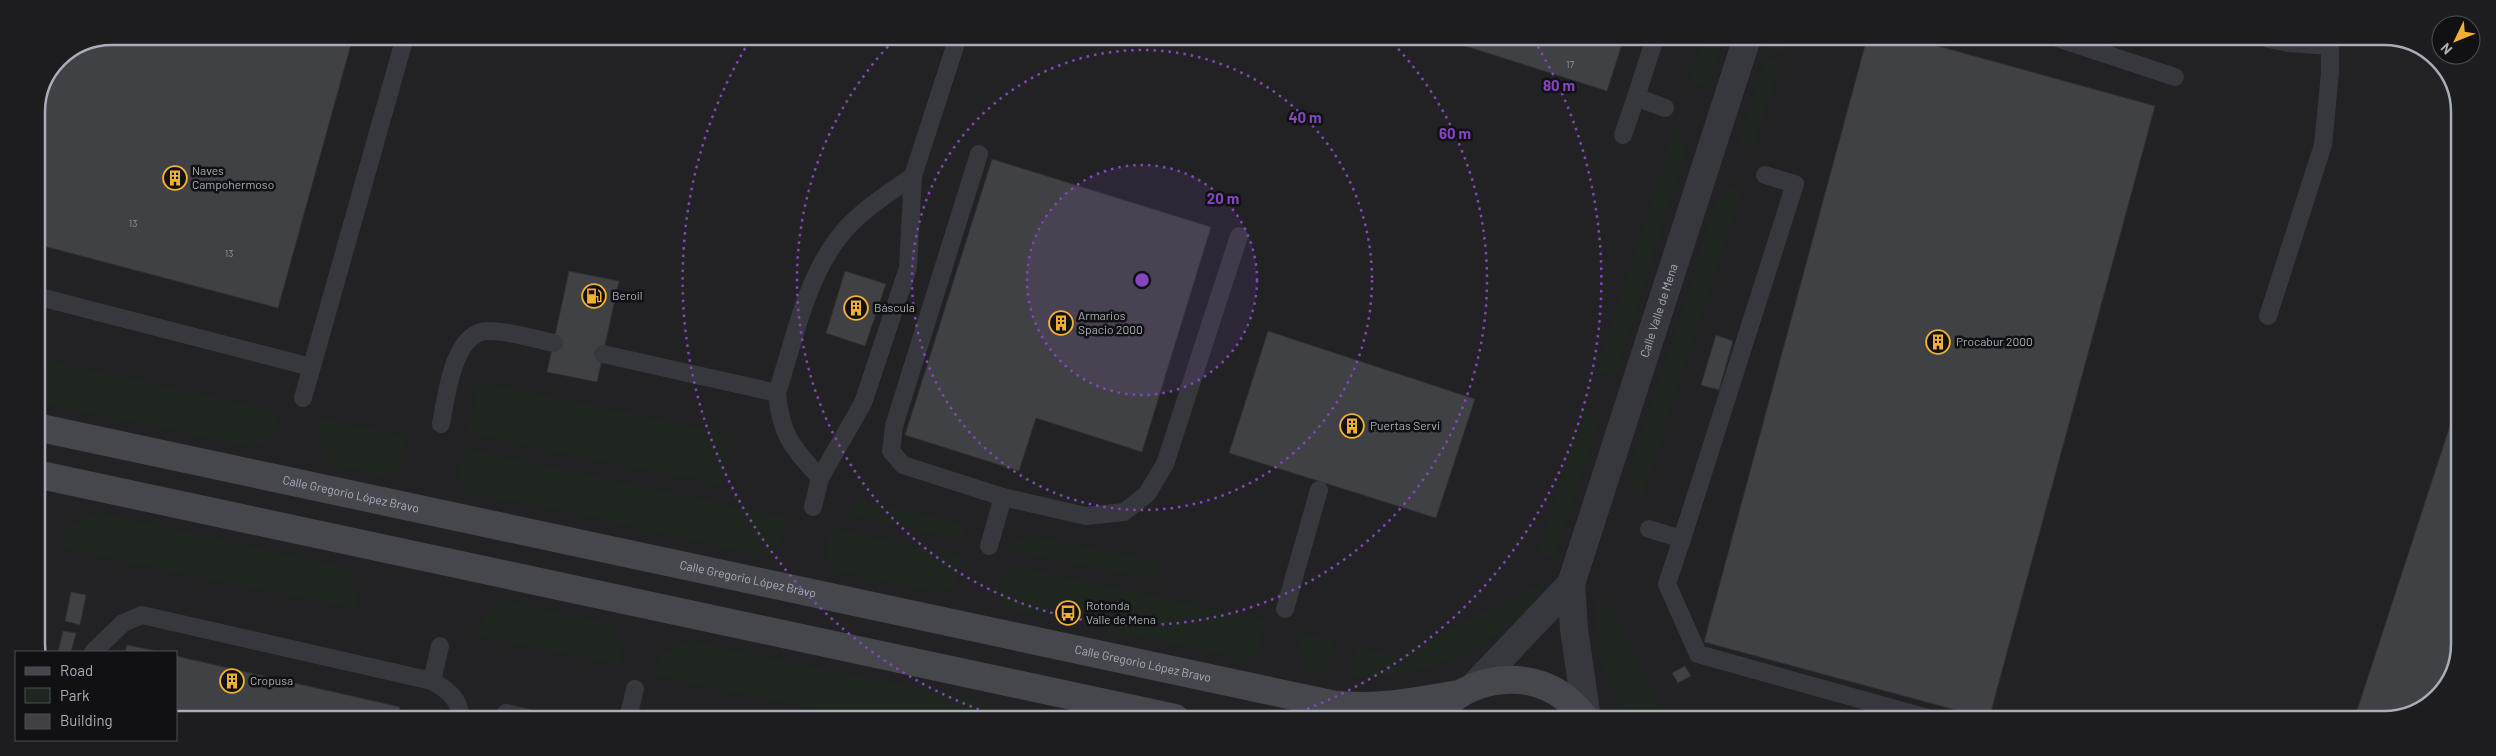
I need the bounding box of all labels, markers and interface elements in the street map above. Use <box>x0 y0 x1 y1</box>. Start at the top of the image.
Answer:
north arrow <box>2431 15 2481 65</box>
text: N <box>2437 40 2456 58</box>
house number: 17 <box>1566 58 1574 70</box>
text: 80 m <box>1543 76 1575 94</box>
text: 40 m <box>1288 108 1322 126</box>
text: 60 m <box>1439 124 1471 142</box>
place label: Naves Campohermoso <box>192 163 274 191</box>
building icon: Naves Campohermoso <box>162 165 188 191</box>
text: 20 m <box>1207 189 1239 207</box>
house number: 13 <box>129 217 137 229</box>
house number: 13 <box>225 247 233 259</box>
street label: Calle Valle de Mena <box>1637 262 1680 359</box>
centre of rings <box>1133 271 1151 289</box>
fuel station icon: Beroil <box>581 283 607 309</box>
place label: Beroil <box>612 288 643 302</box>
building icon: Báscula <box>843 295 869 321</box>
place label: Báscula <box>874 300 915 314</box>
place label: Armarios Spacio 2000 <box>1078 308 1143 336</box>
building icon: Armarios Spacio 2000 <box>1048 310 1074 336</box>
building icon: Procabur 2000 <box>1925 329 1951 355</box>
place label: Procabur 2000 <box>1956 334 2033 348</box>
building icon: Puertas Servi <box>1339 413 1365 439</box>
place label: Puertas Servi <box>1370 418 1440 432</box>
street label: Calle Gregorio López Bravo <box>282 472 421 515</box>
street label: Calle Gregorio López Bravo <box>679 557 818 600</box>
place label: Rotonda Valle de Mena <box>1086 598 1156 626</box>
bus stop icon: Rotonda Valle de Mena <box>1055 600 1081 626</box>
street label: Calle Gregorio López Bravo <box>1074 641 1213 684</box>
legend <box>15 651 178 741</box>
text: Road <box>60 661 93 679</box>
building icon: Cropusa <box>219 668 245 694</box>
place label: Cropusa <box>250 673 293 687</box>
text: Park <box>60 686 90 704</box>
text: Building <box>60 711 113 729</box>

